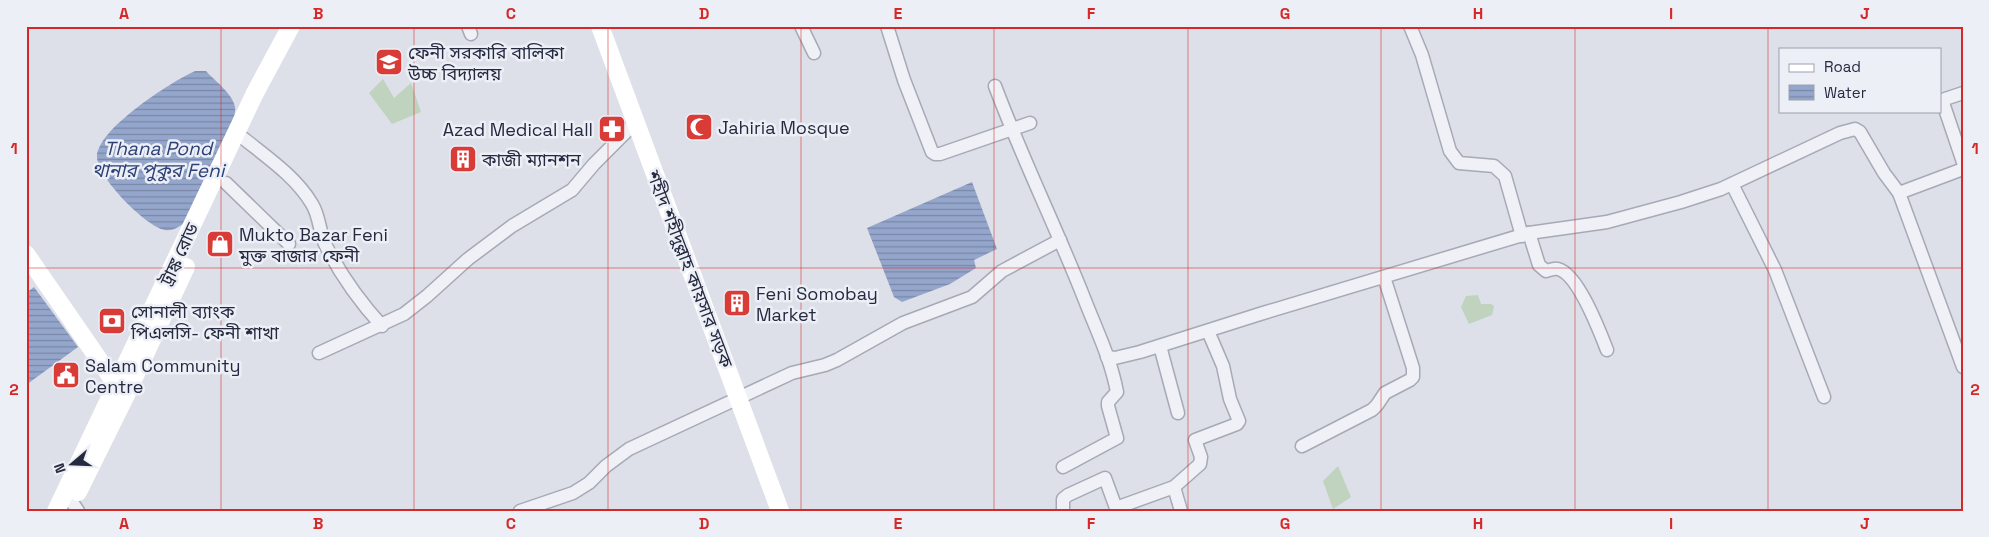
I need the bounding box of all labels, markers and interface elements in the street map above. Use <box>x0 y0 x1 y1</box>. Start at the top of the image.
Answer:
text: A <box>119 3 129 24</box>
text: B <box>313 3 323 24</box>
text: C <box>506 3 516 24</box>
text: D <box>699 3 709 24</box>
text: E <box>894 3 903 24</box>
text: F <box>1087 3 1096 24</box>
text: G <box>1280 3 1290 24</box>
text: H <box>1473 3 1483 24</box>
text: I <box>1669 3 1673 24</box>
text: J <box>1860 3 1870 24</box>
place label: ফেনী সরকারি বালিকা উচ্চ বিদ্যালয় <box>407 41 564 85</box>
school or university icon: ফেনী সরকারি বালিকা উচ্চ বিদ্যালয় <box>374 47 404 77</box>
legend <box>1779 48 1942 112</box>
text: Road <box>1824 57 1861 76</box>
text: Water <box>1824 83 1867 102</box>
mosque icon: Jahiria Mosque <box>684 112 714 142</box>
pharmacy icon: Azad Medical Hall <box>597 114 627 144</box>
place label: Jahiria Mosque <box>718 116 850 139</box>
place label: Azad Medical Hall <box>443 118 593 141</box>
water label: Thana Pond থানার পুকুর Feni <box>92 136 227 183</box>
text: 1 <box>10 138 18 159</box>
text: 1 <box>1971 138 1979 159</box>
building icon: কাজী ম্যানশন <box>448 144 478 174</box>
place label: কাজী ম্যানশন <box>481 148 582 171</box>
street label: শহীদ শহীদুল্লাহ কায়সার সড়ক <box>641 166 738 371</box>
street label: ট্রাঙ্ক রোড <box>154 219 204 290</box>
place label: Mukto Bazar Feni মুক্ত বাজার ফেনী <box>238 223 388 267</box>
shop icon: Mukto Bazar Feni মুক্ত বাজার ফেনী <box>205 229 235 259</box>
place label: Feni Somobay Market <box>756 282 878 326</box>
building icon: Feni Somobay Market <box>722 288 752 318</box>
place label: সোনালী ব্যাংক পিএলসি- ফেনী শাখা <box>130 300 279 344</box>
bank icon: সোনালী ব্যাংক পিএলসি- ফেনী শাখা <box>97 306 127 336</box>
place label: Salam Community Centre <box>85 354 241 398</box>
public building icon: Salam Community Centre <box>51 360 81 390</box>
text: 2 <box>9 379 19 400</box>
text: 2 <box>1970 379 1980 400</box>
north arrow <box>48 440 98 490</box>
text: N <box>50 461 70 476</box>
text: A <box>119 513 129 534</box>
text: B <box>313 513 323 534</box>
text: C <box>506 513 516 534</box>
text: D <box>699 513 709 534</box>
text: E <box>894 513 903 534</box>
text: F <box>1087 513 1096 534</box>
text: G <box>1280 513 1290 534</box>
text: H <box>1473 513 1483 534</box>
text: I <box>1669 513 1673 534</box>
text: J <box>1860 513 1870 534</box>

